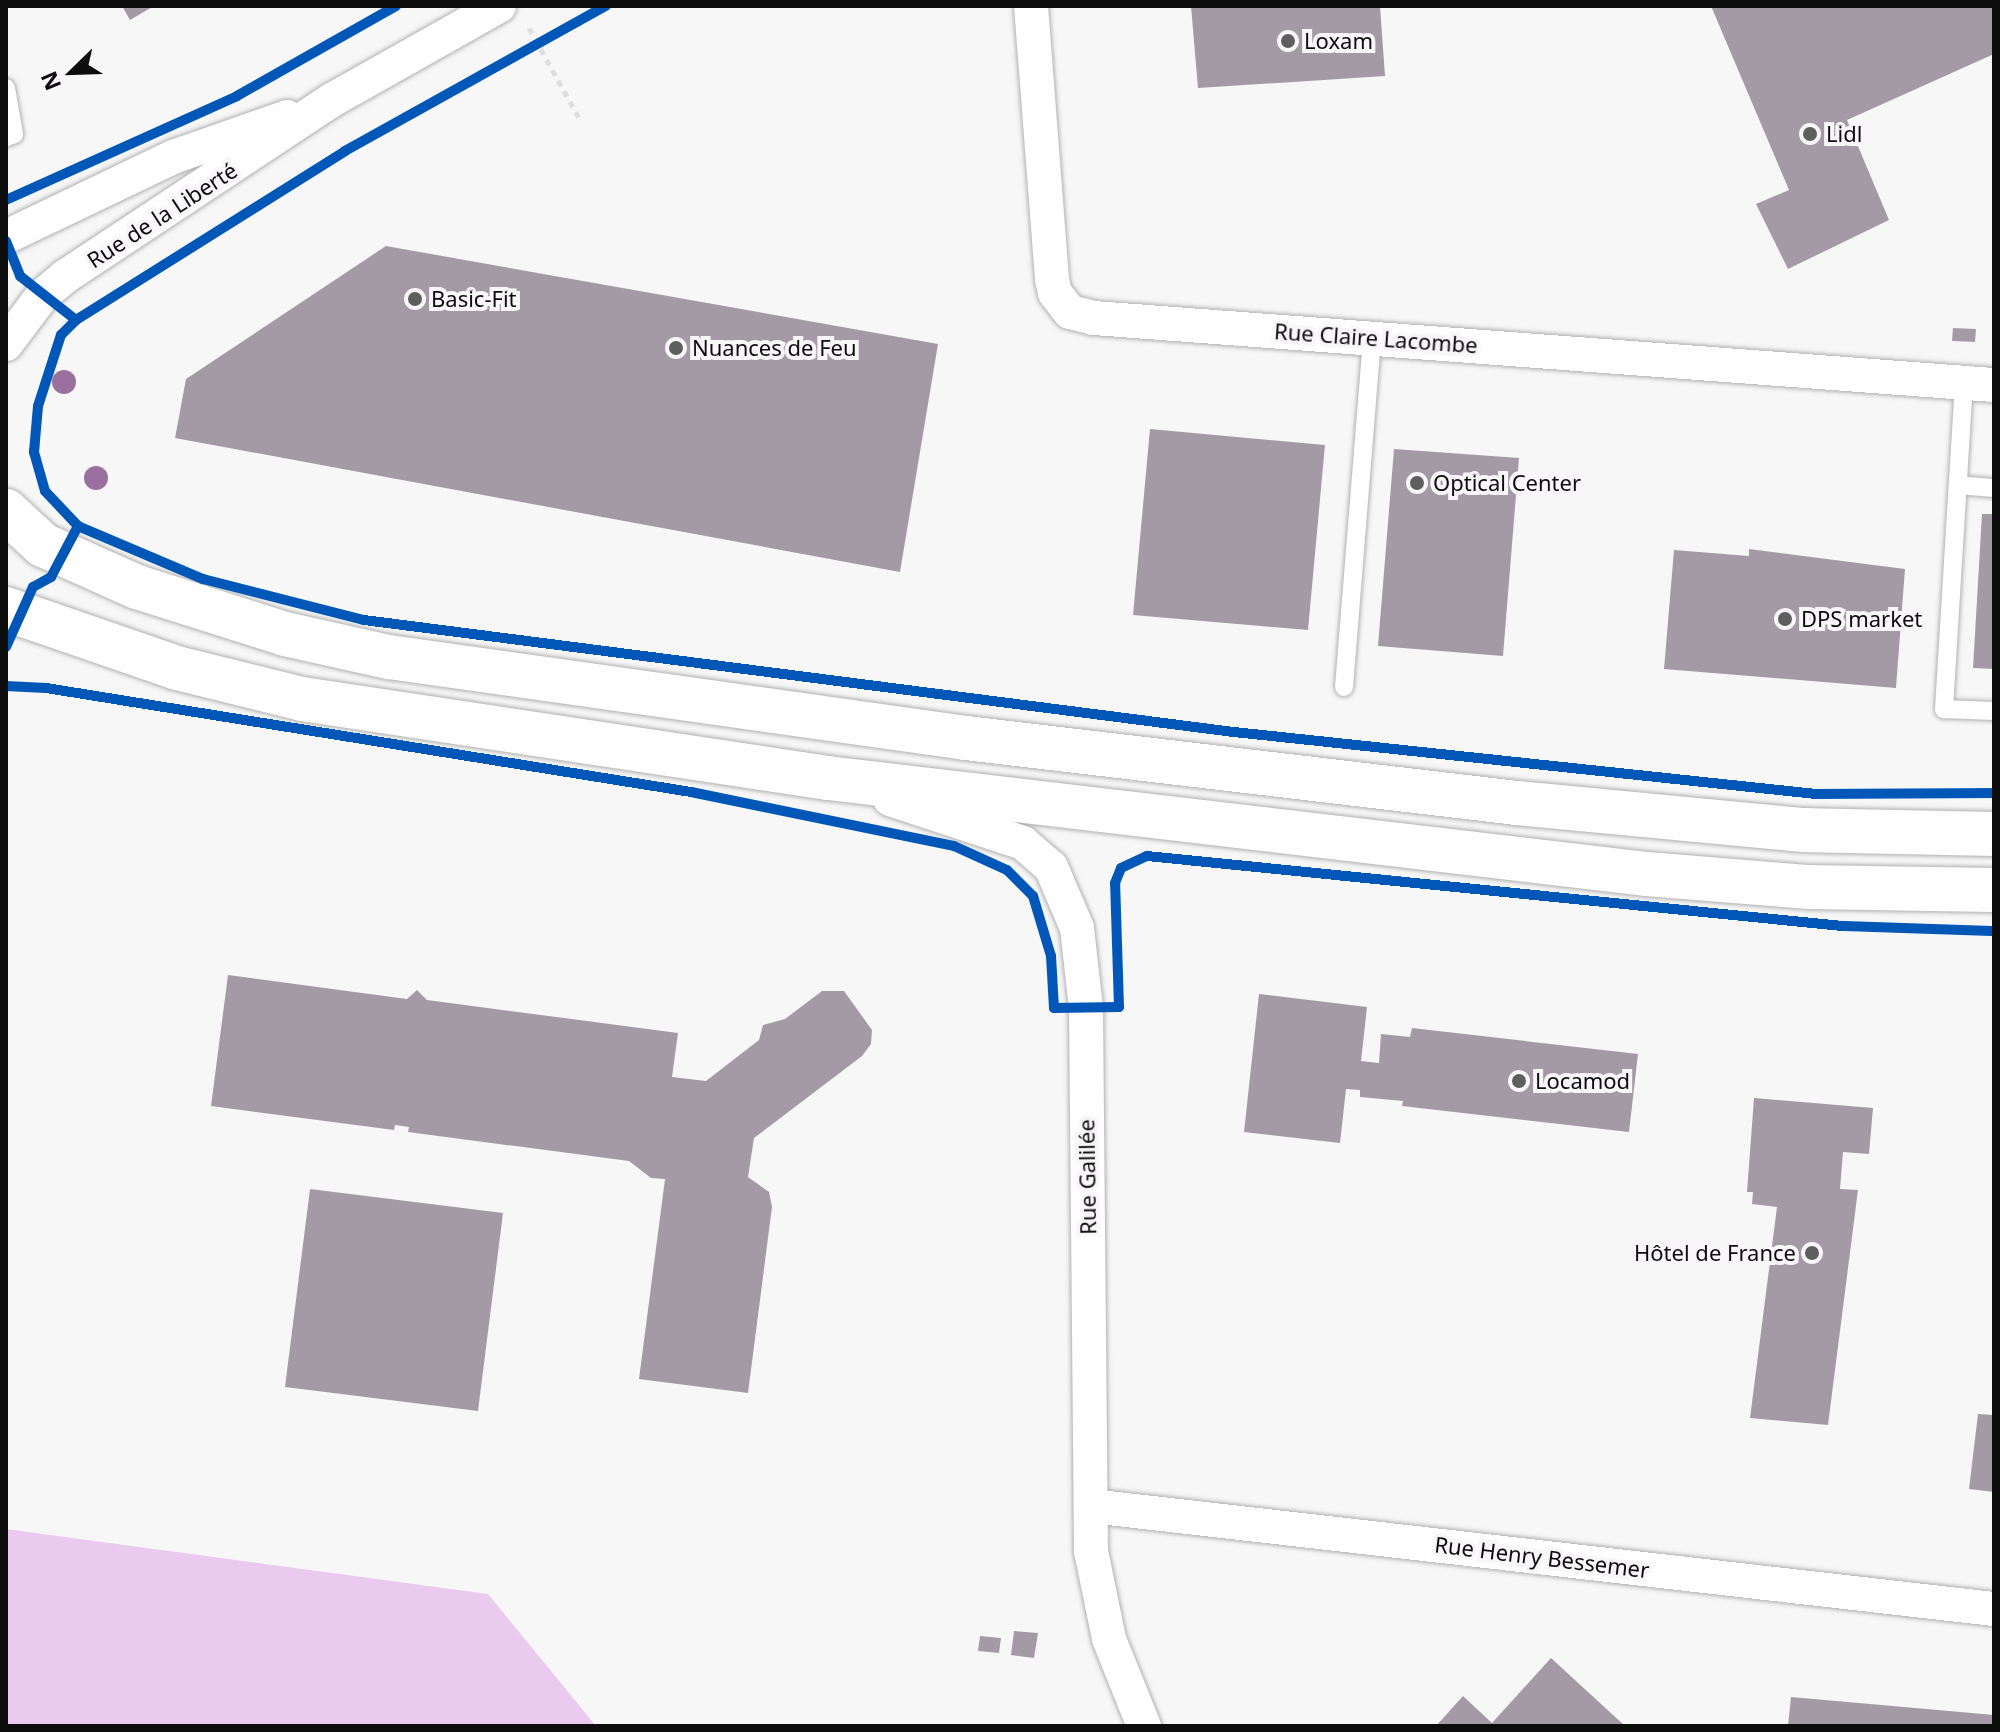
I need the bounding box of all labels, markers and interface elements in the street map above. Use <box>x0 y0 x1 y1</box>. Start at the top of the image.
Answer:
place label: Loxam <box>1304 28 1373 54</box>
north arrow <box>32 32 112 112</box>
marker: Loxam <box>1279 32 1297 50</box>
text: N <box>33 67 67 95</box>
place label: Lidl <box>1826 121 1862 147</box>
marker: Lidl <box>1801 125 1819 143</box>
street label: Rue de la Liberté <box>82 157 242 273</box>
place label: Basic-Fit <box>431 286 517 312</box>
marker: Basic-Fit <box>406 290 424 308</box>
street label: Rue Claire Lacombe <box>1273 318 1479 358</box>
place label: Nuances de Feu <box>692 335 857 361</box>
marker: Nuances de Feu <box>667 339 685 357</box>
place label: Optical Center <box>1433 470 1581 496</box>
marker: Optical Center <box>1408 474 1426 492</box>
place label: DPS market <box>1801 606 1922 632</box>
marker: DPS market <box>1776 610 1794 628</box>
place label: Locamod <box>1535 1068 1630 1094</box>
marker: Locamod <box>1510 1072 1528 1090</box>
street label: Rue Galilée <box>1073 1119 1101 1235</box>
place label: Hôtel de France <box>1634 1240 1796 1266</box>
marker: Hôtel de France <box>1803 1244 1821 1262</box>
street label: Rue Henry Bessemer <box>1433 1531 1651 1583</box>

